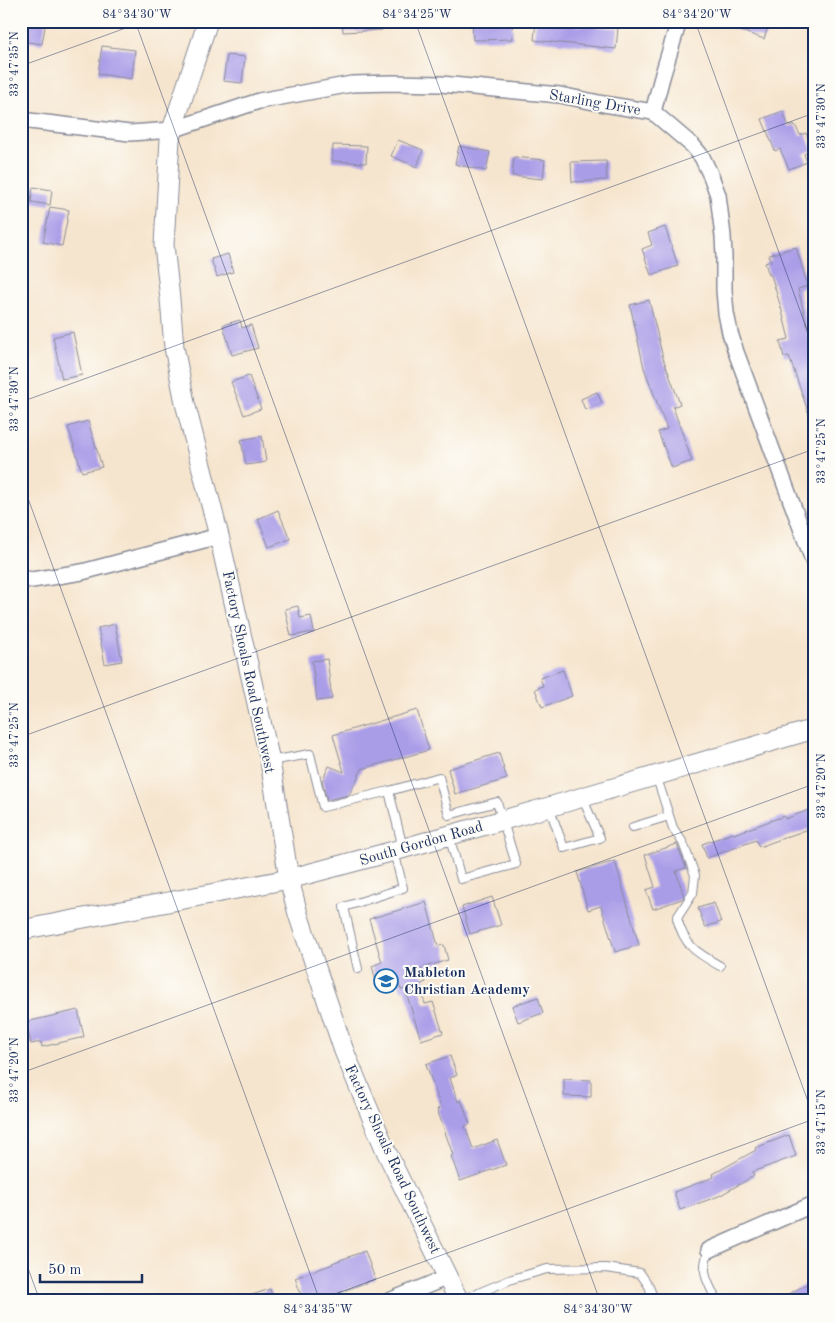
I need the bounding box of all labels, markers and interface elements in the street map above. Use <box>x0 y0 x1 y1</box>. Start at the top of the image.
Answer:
text: 84°34'25"W <box>382 8 452 21</box>
text: 84°34'30"W <box>102 9 172 21</box>
text: 84°34'20"W <box>662 9 732 21</box>
text: 33°47'35"N <box>8 31 21 97</box>
text: 33°47'30"N <box>816 83 828 149</box>
street label: Starling Drive <box>548 88 642 119</box>
text: 33°47'30"N <box>9 366 21 432</box>
text: 33°47'25"N <box>815 418 828 484</box>
street label: Factory Shoals Road Southwest <box>219 570 276 775</box>
text: 33°47'25"N <box>8 702 21 768</box>
text: 33°47'20"N <box>816 753 828 819</box>
street label: South Gordon Road <box>358 820 485 869</box>
place label: Mableton Christian Academy <box>404 966 530 998</box>
school or university icon: Mableton Christian Academy <box>373 968 399 994</box>
text: 33°47'20"N <box>9 1037 21 1103</box>
street label: Factory Shoals Road Southwest <box>341 1063 442 1256</box>
text: 33°47'15"N <box>815 1089 828 1155</box>
scale bar <box>40 1252 142 1284</box>
text: 50 m <box>48 1263 82 1278</box>
text: 84°34'35"W <box>283 1303 353 1316</box>
text: 84°34'30"W <box>563 1304 633 1316</box>

